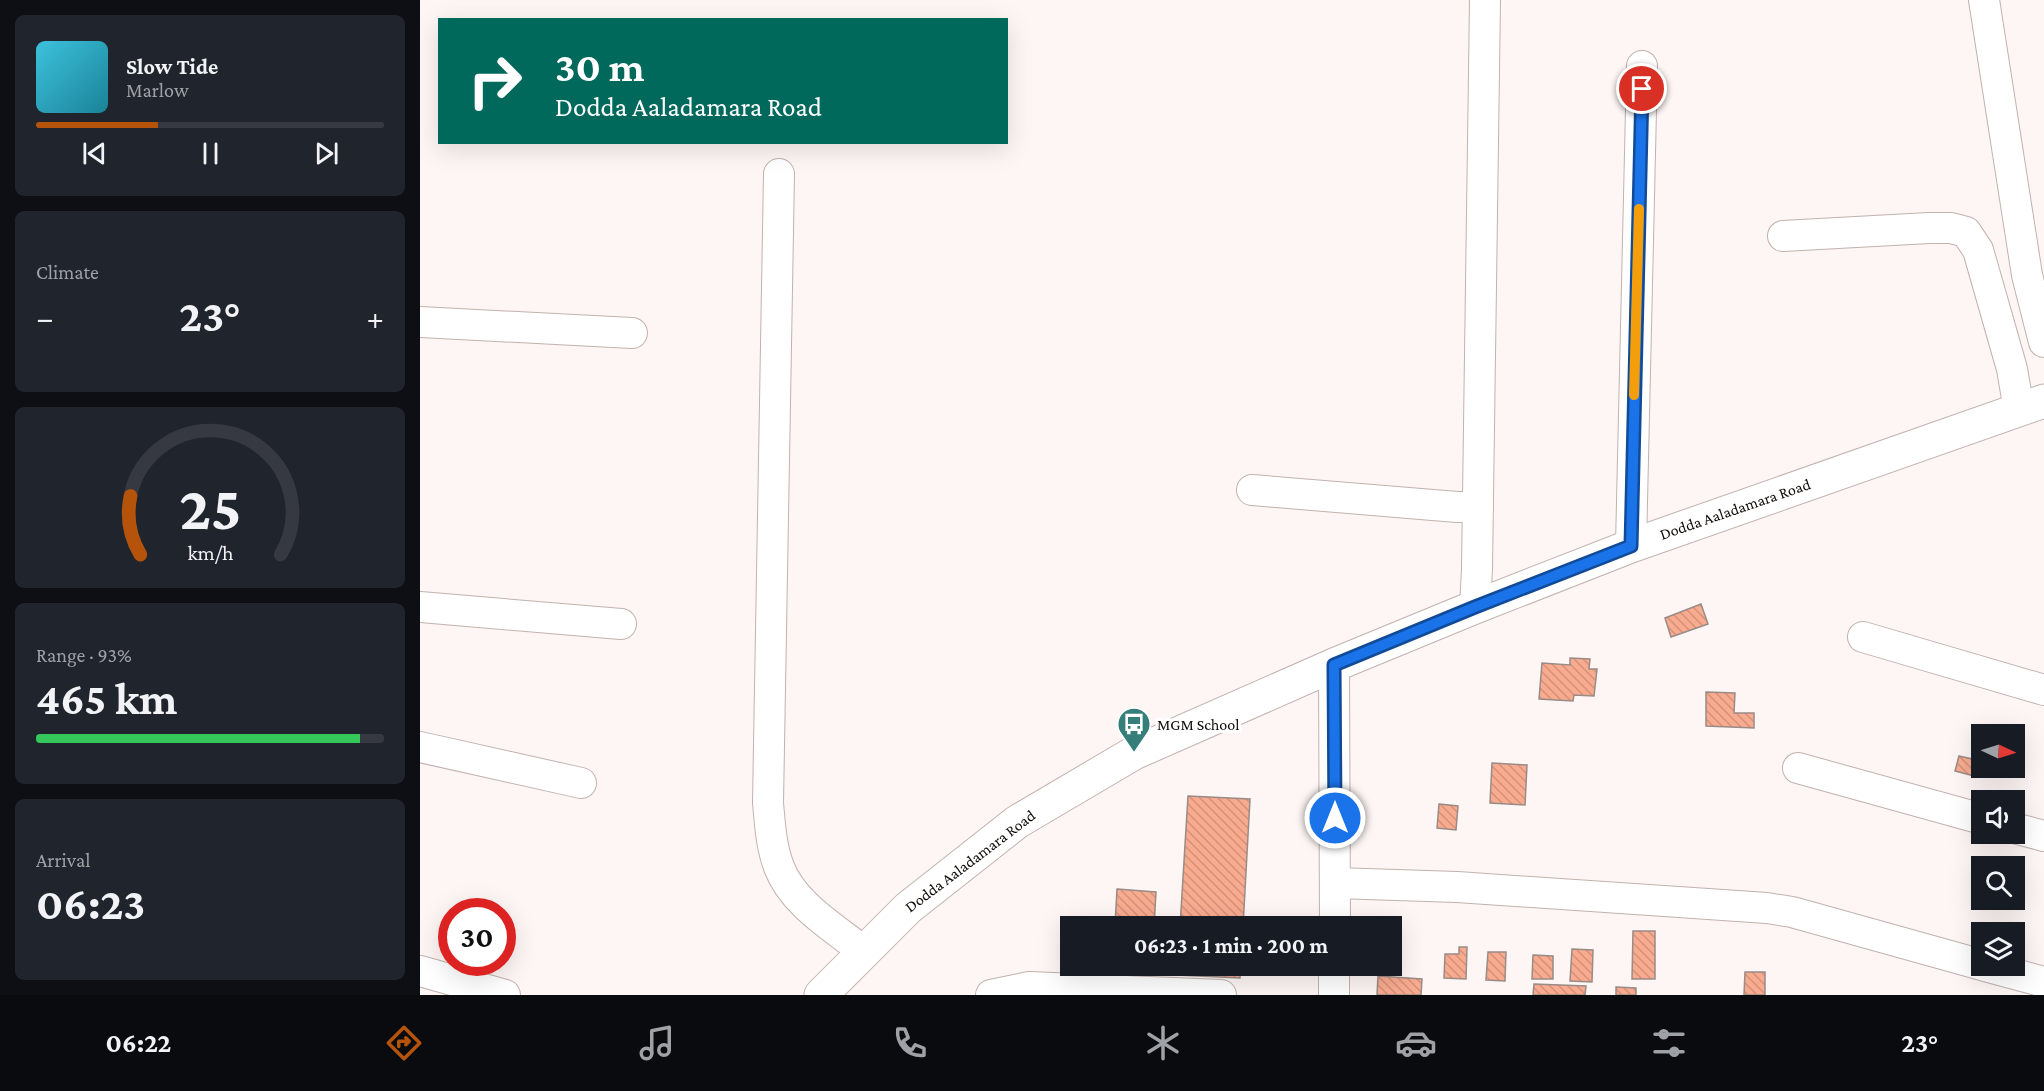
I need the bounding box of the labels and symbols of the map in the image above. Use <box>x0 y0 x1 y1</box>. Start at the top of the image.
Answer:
pin <box>1616 63 1667 114</box>
street label: Dodda Aaladamara Road <box>1657 475 1813 543</box>
bus stop icon: MGM School <box>1116 706 1152 753</box>
place label: MGM School <box>1157 716 1239 733</box>
north arrow <box>1971 724 2025 778</box>
position arrow <box>1303 786 1367 850</box>
street label: Dodda Aaladamara Road <box>902 806 1039 915</box>
speed limit sign: 30 <box>438 898 516 976</box>

